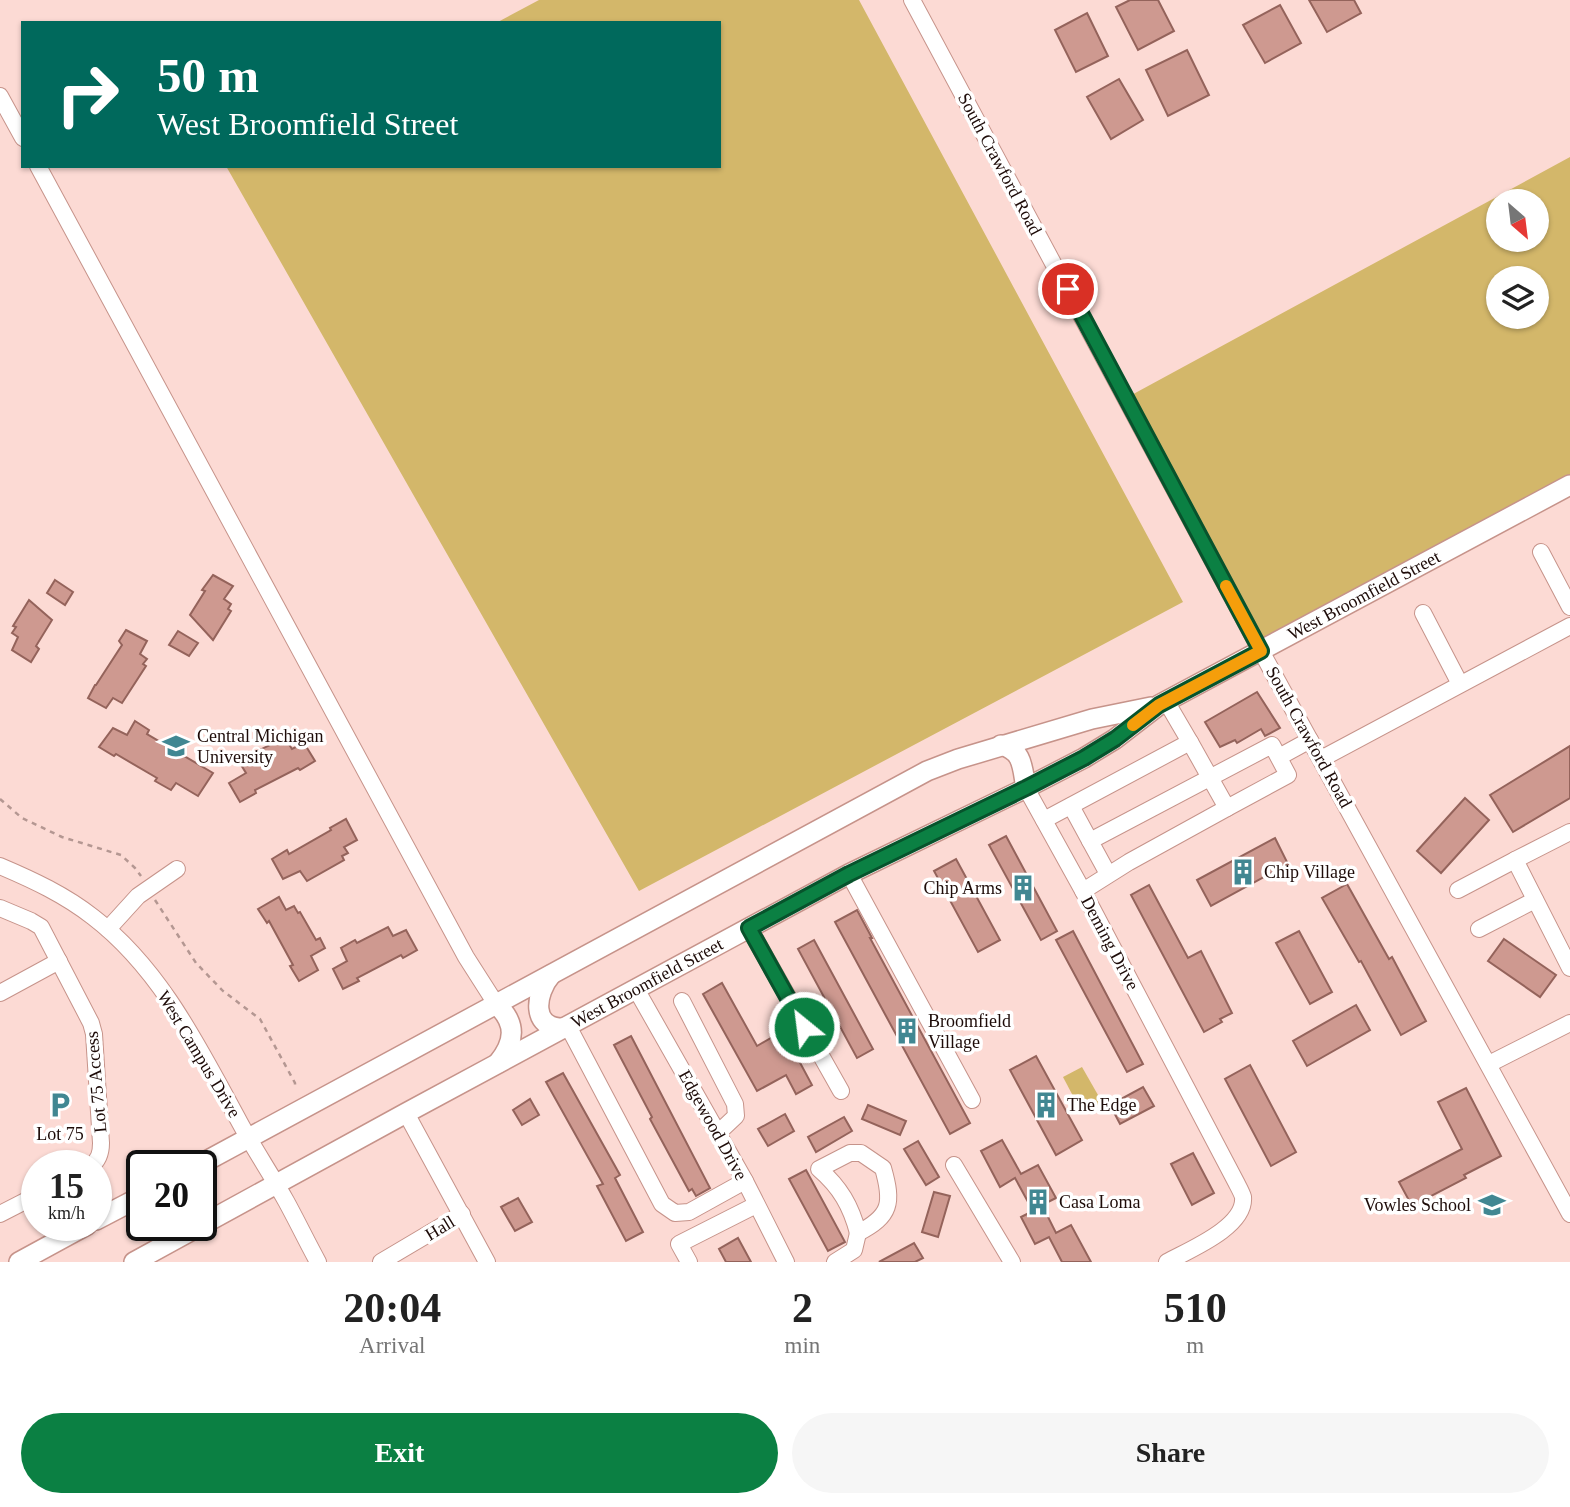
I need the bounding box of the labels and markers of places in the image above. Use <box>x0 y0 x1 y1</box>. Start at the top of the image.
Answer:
pin <box>1038 259 1098 319</box>
place label: Central Michigan University <box>197 726 323 767</box>
school or university icon: Central Michigan University <box>161 731 191 761</box>
building icon: Chip Village <box>1228 857 1258 887</box>
place label: Chip Village <box>1264 862 1355 882</box>
building icon: Chip Arms <box>1008 873 1038 903</box>
place label: Chip Arms <box>923 878 1002 898</box>
place label: Broomfield Village <box>928 1011 1011 1052</box>
building icon: Broomfield Village <box>892 1016 922 1046</box>
parking icon: Lot 75 <box>45 1090 75 1120</box>
building icon: The Edge <box>1031 1090 1061 1120</box>
place label: The Edge <box>1067 1095 1136 1115</box>
place label: Lot 75 <box>36 1124 84 1144</box>
building icon: Casa Loma <box>1023 1187 1053 1217</box>
school or university icon: Vowles School <box>1477 1190 1507 1220</box>
place label: Casa Loma <box>1059 1192 1140 1212</box>
place label: Vowles School <box>1364 1195 1471 1215</box>

